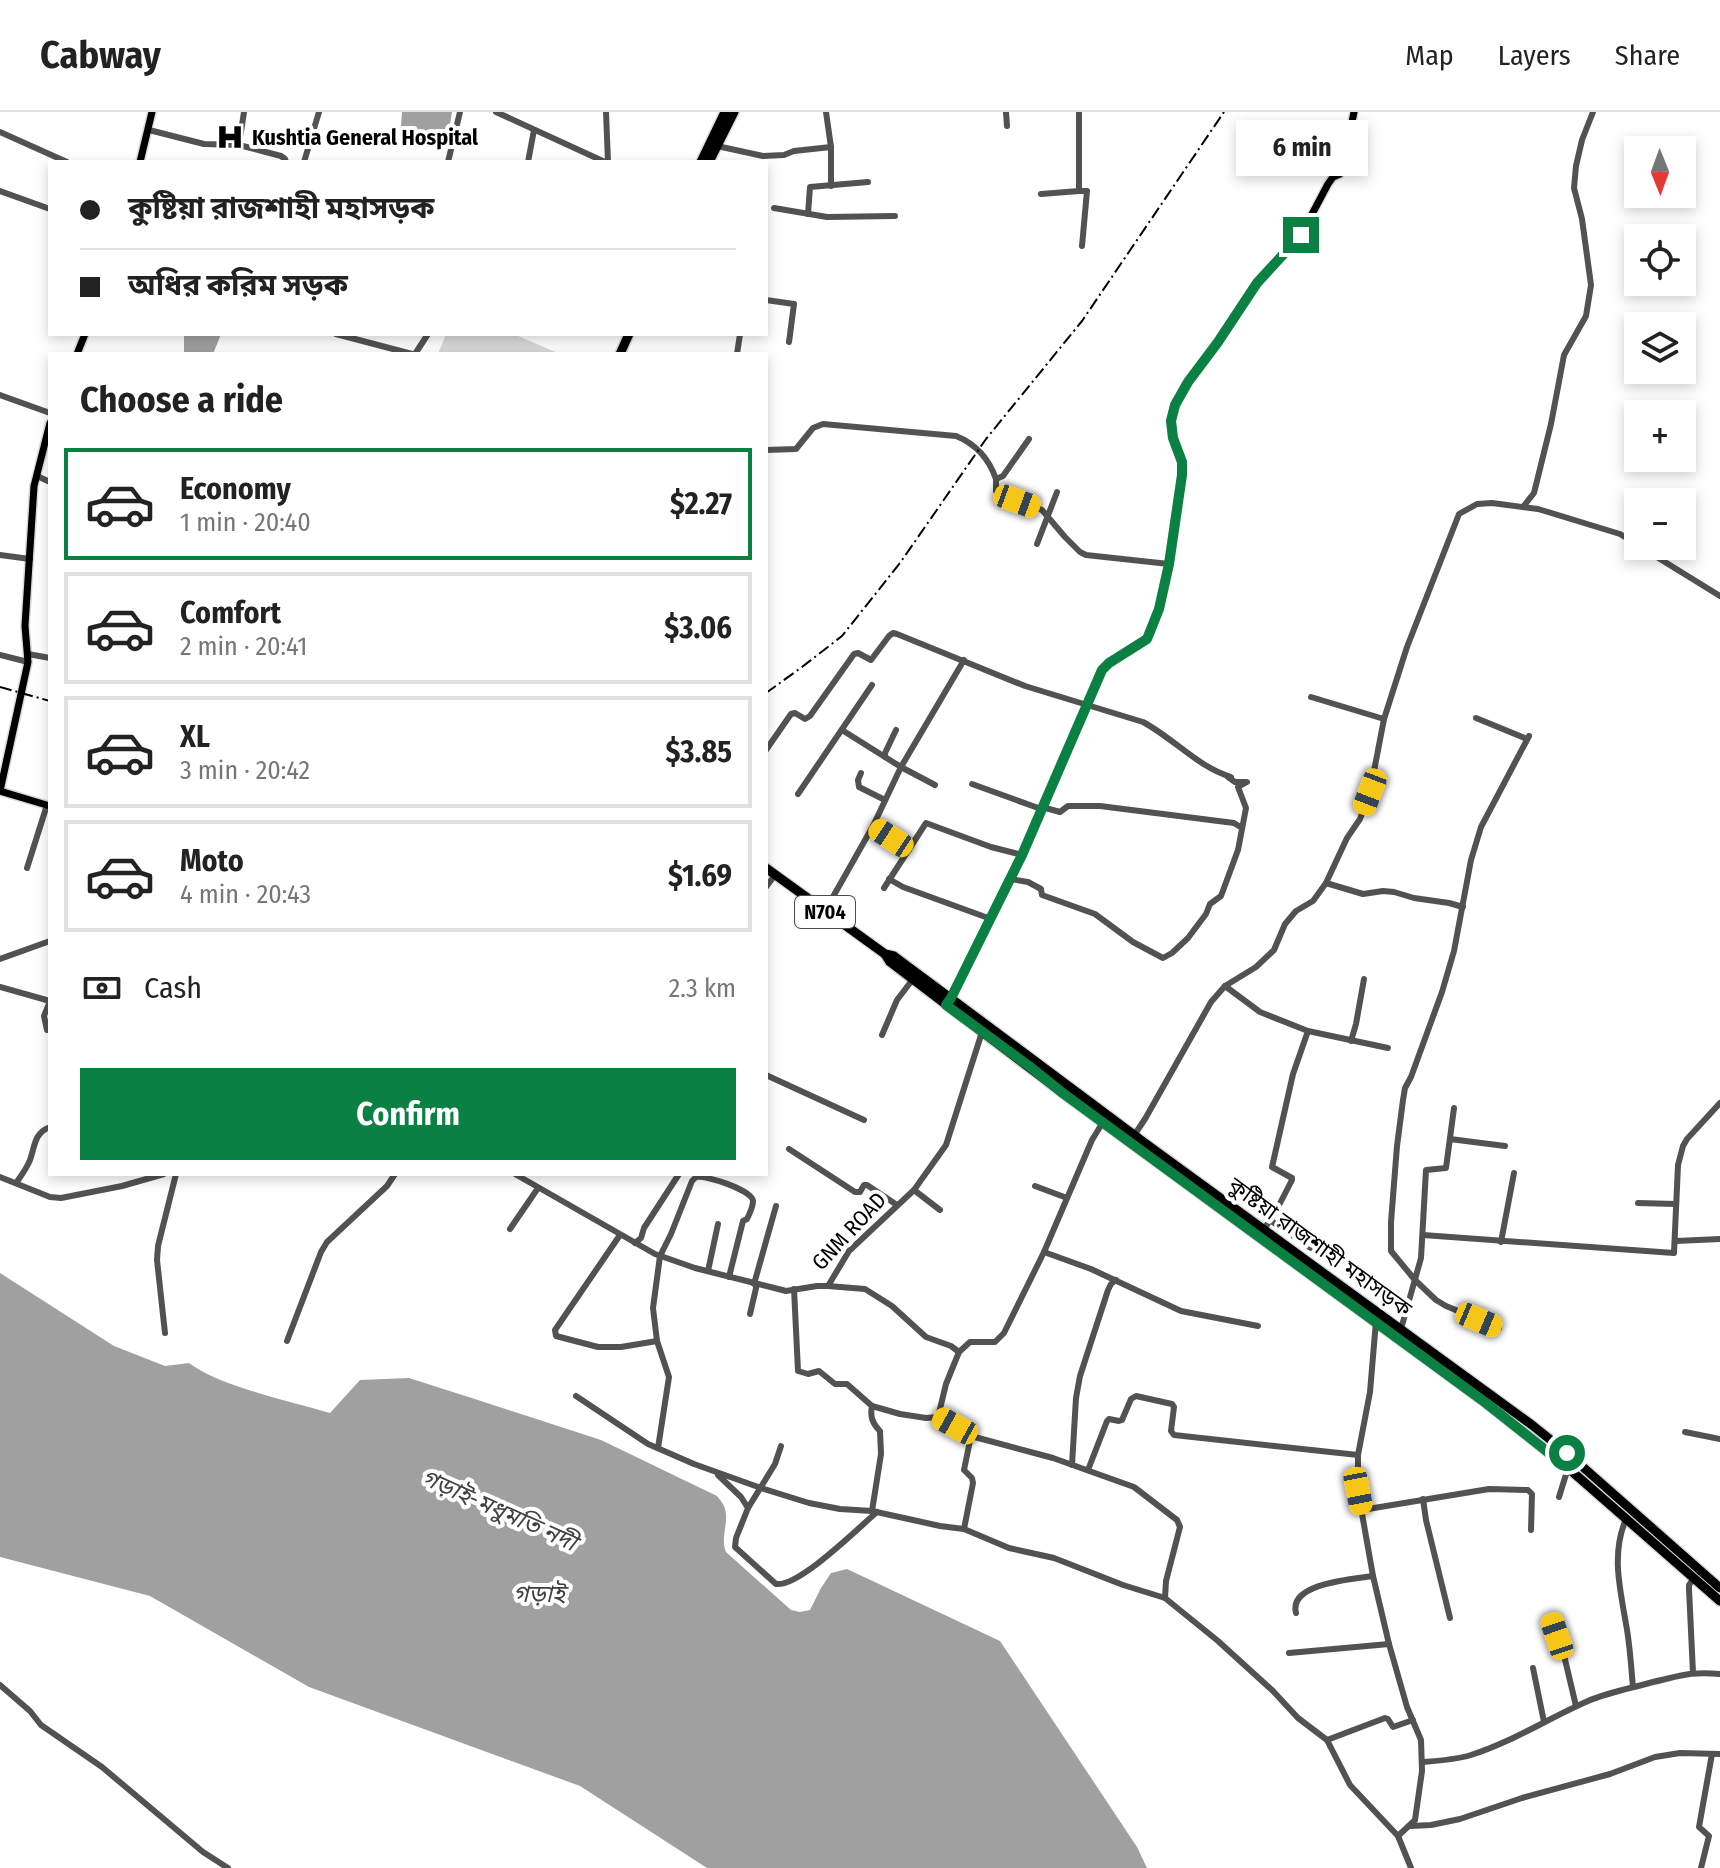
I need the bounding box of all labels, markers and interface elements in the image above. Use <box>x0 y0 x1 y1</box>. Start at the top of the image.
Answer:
text: Cabway <box>40 32 161 78</box>
text: Map <box>1405 39 1454 72</box>
text: Layers <box>1498 39 1571 72</box>
text: Share <box>1615 39 1680 72</box>
callout: 6 min <box>1235 119 1367 175</box>
hospital icon: Kushtia General Hospital <box>215 122 245 152</box>
place label: Kushtia General Hospital <box>252 124 479 151</box>
text: 6 min <box>1272 132 1332 163</box>
north arrow <box>1624 136 1696 208</box>
map controls <box>1624 136 1696 560</box>
text: কুষ্টিয়া রাজশাহী মহাসড়ক <box>128 190 434 226</box>
route end <box>1283 217 1319 253</box>
button: locate <box>1624 224 1696 296</box>
text: অধির করিম সড়ক <box>128 267 348 303</box>
button: layers <box>1624 312 1696 384</box>
text: Choose a ride <box>80 378 283 422</box>
button: + <box>1624 400 1696 472</box>
icon: car <box>84 468 156 540</box>
text: Economy <box>180 471 291 507</box>
car <box>990 482 1044 520</box>
text: $2.27 <box>670 486 732 522</box>
button: − <box>1624 488 1696 560</box>
text: 1 min · 20:40 <box>180 507 311 538</box>
icon: car <box>84 592 156 664</box>
text: Comfort <box>180 595 281 631</box>
text: $3.06 <box>664 610 732 646</box>
text: 2 min · 20:41 <box>180 631 307 662</box>
icon: car <box>84 716 156 788</box>
text: XL <box>180 719 210 755</box>
text: $3.85 <box>665 734 732 770</box>
text: 3 min · 20:42 <box>180 755 310 786</box>
car <box>1350 765 1390 819</box>
car <box>864 815 918 861</box>
icon: car <box>84 840 156 912</box>
text: Moto <box>180 843 244 879</box>
text: $1.69 <box>668 858 732 894</box>
text: 4 min · 20:43 <box>180 879 311 910</box>
road number: N704 <box>795 896 855 928</box>
icon: cash <box>80 966 124 1010</box>
text: Cash <box>144 970 202 1006</box>
text: 2.3 km <box>669 973 736 1004</box>
button: Confirm <box>80 1068 736 1160</box>
street label: কুষ্টিয়া রাজশাহী মহাসড়ক <box>1222 1171 1417 1323</box>
street label: GNM ROAD <box>806 1186 892 1276</box>
car <box>1452 1300 1506 1340</box>
car <box>928 1404 982 1448</box>
route start <box>1549 1435 1585 1471</box>
water label: গড়াই-মধুমতি নদী <box>417 1463 585 1559</box>
car <box>1342 1465 1374 1517</box>
water label: গড়াই <box>513 1580 569 1608</box>
car <box>1538 1609 1576 1663</box>

